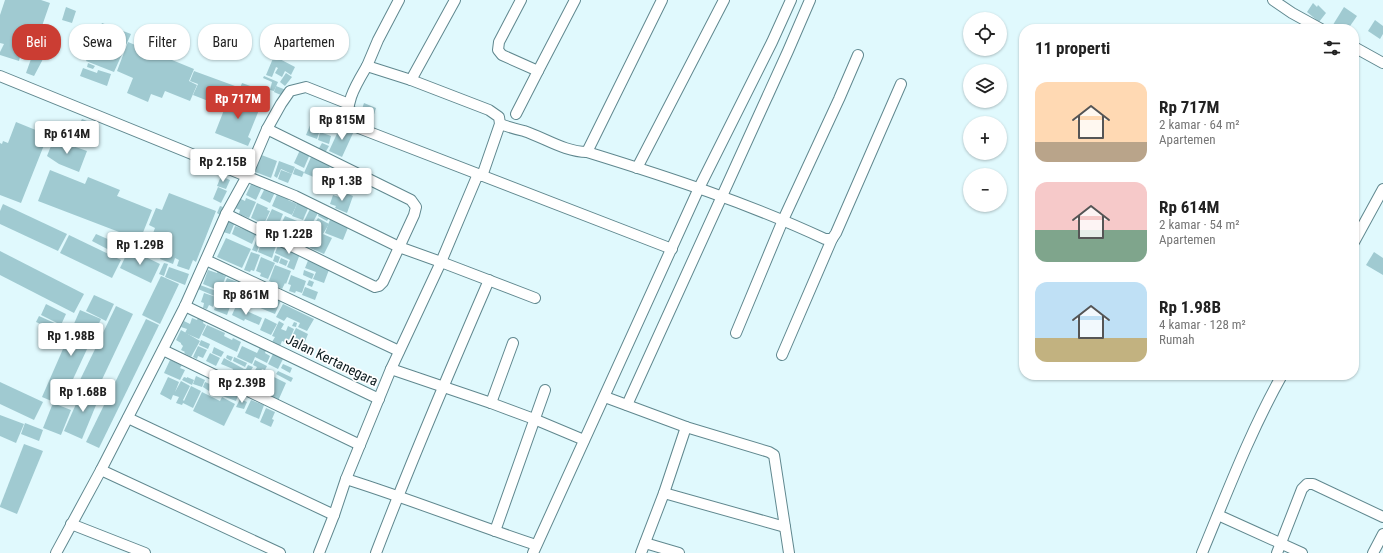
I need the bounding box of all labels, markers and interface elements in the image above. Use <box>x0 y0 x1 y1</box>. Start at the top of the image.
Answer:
map controls <box>963 12 1007 212</box>
button: locate <box>963 12 1007 56</box>
chip: Beli <box>12 24 61 60</box>
chip: Sewa <box>69 24 126 60</box>
chip: Filter <box>134 24 190 60</box>
chip: Baru <box>198 24 252 60</box>
chip: Apartemen <box>260 24 349 60</box>
icon: filters <box>1321 37 1343 59</box>
text: 11 properti <box>1035 38 1110 58</box>
button: layers <box>963 64 1007 108</box>
pin: Rp 717M <box>201 86 275 120</box>
text: Rp 717M <box>215 91 261 106</box>
text: Rp 717M <box>1159 97 1219 117</box>
icon: home <box>1067 98 1115 146</box>
pin: Rp 815M <box>305 107 379 141</box>
text: Rp 815M <box>319 112 365 127</box>
button: + <box>963 116 1007 160</box>
text: 2 kamar · 64 m² <box>1159 117 1240 132</box>
pin: Rp 614M <box>30 121 104 155</box>
text: Rp 614M <box>44 126 90 141</box>
text: Apartemen <box>1159 132 1216 147</box>
pin: Rp 2.15B <box>182 149 264 183</box>
text: Rp 2.15B <box>199 154 247 169</box>
pin: Rp 1.3B <box>305 168 379 202</box>
button: − <box>963 168 1007 212</box>
text: Rp 1.3B <box>322 173 362 188</box>
text: Rp 614M <box>1159 197 1219 217</box>
icon: home <box>1067 198 1115 246</box>
text: 2 kamar · 54 m² <box>1159 217 1240 232</box>
pin: Rp 1.22B <box>248 221 330 255</box>
text: Rp 1.22B <box>265 226 313 241</box>
pin: Rp 1.29B <box>99 232 181 266</box>
text: Apartemen <box>1159 232 1216 247</box>
text: Rp 1.29B <box>116 237 164 252</box>
pin: Rp 861M <box>209 282 283 316</box>
text: Rp 861M <box>223 287 269 302</box>
text: Rp 1.98B <box>1159 297 1221 317</box>
icon: home <box>1067 298 1115 346</box>
text: 4 kamar · 128 m² <box>1159 317 1246 332</box>
pin: Rp 1.98B <box>30 323 112 357</box>
text: Rp 1.98B <box>47 328 95 343</box>
street label: Jalan Kertanegara <box>283 331 381 389</box>
text: Rumah <box>1159 332 1194 347</box>
pin: Rp 2.39B <box>201 370 283 404</box>
text: Rp 2.39B <box>218 375 266 390</box>
pin: Rp 1.68B <box>42 379 124 413</box>
text: Rp 1.68B <box>59 384 107 399</box>

